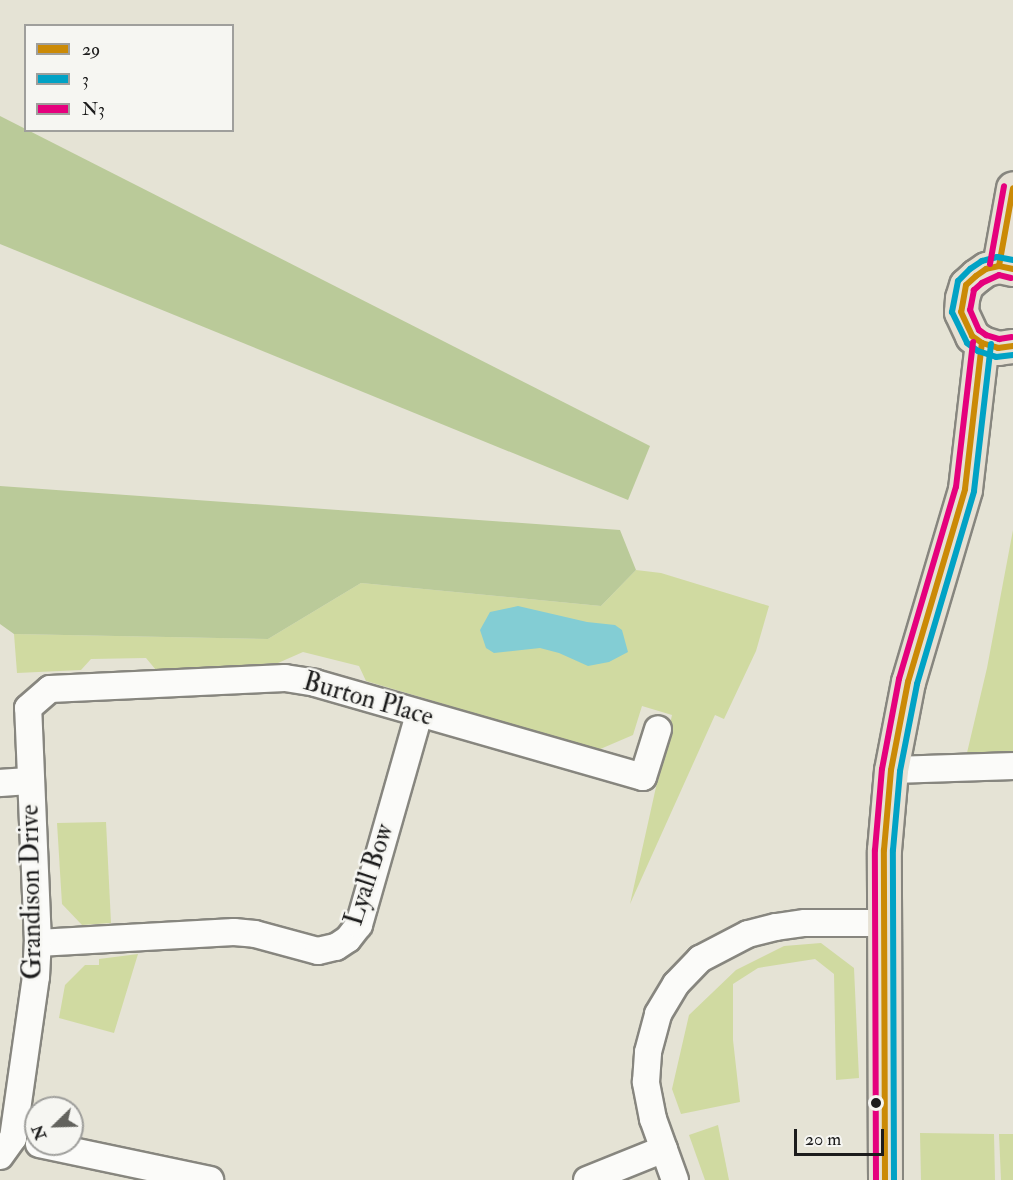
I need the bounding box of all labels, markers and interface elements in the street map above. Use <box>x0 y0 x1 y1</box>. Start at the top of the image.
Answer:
legend <box>24 24 234 132</box>
text: 29 <box>82 38 100 61</box>
text: 3 <box>82 68 89 91</box>
text: N3 <box>82 98 105 121</box>
street label: Burton Place <box>299 667 437 733</box>
street label: Grandison Drive <box>15 804 49 980</box>
street label: Lyall Bow <box>339 820 401 930</box>
north arrow <box>24 1096 84 1156</box>
unlabelled marker <box>870 1097 882 1109</box>
scale bar <box>797 1117 887 1155</box>
text: N <box>27 1122 51 1143</box>
text: 20 m <box>805 1128 841 1151</box>

